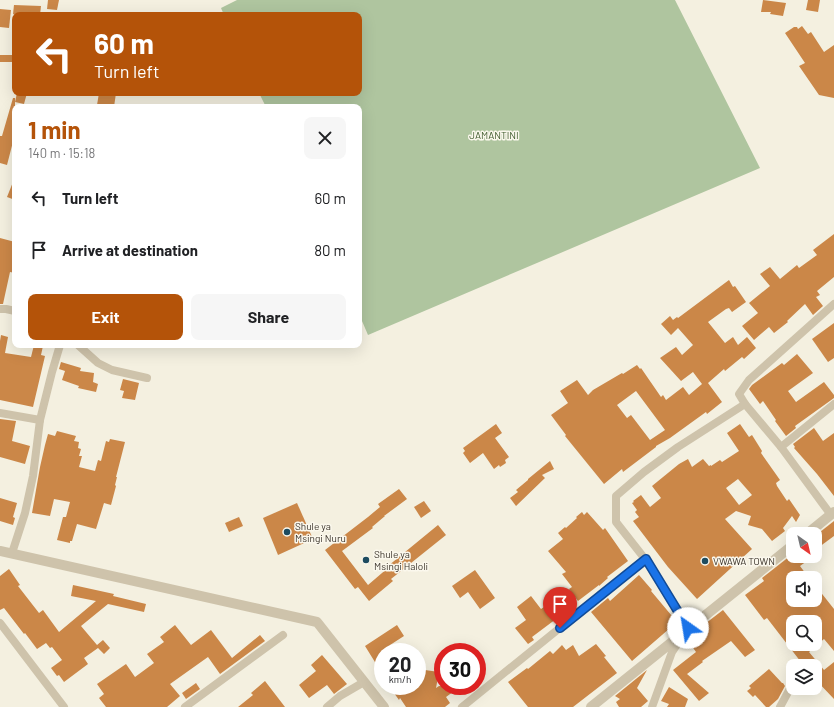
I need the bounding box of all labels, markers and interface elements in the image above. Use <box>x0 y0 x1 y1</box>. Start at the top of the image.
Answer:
text: 60 m <box>94 26 154 60</box>
icon: left <box>28 28 80 80</box>
text: Turn left <box>94 60 160 82</box>
text: 1 min <box>28 115 81 144</box>
button: close <box>304 117 346 159</box>
park label: JAMANTINI <box>469 129 519 141</box>
text: 140 m · 15:18 <box>28 145 95 161</box>
icon: left <box>28 187 50 209</box>
text: Turn left <box>62 189 118 207</box>
text: 60 m <box>314 189 346 207</box>
icon: arrive <box>28 239 50 261</box>
text: Arrive at destination <box>62 241 198 259</box>
text: 80 m <box>314 241 346 259</box>
button: Exit <box>28 294 183 340</box>
button: Share <box>191 294 346 340</box>
place label: Shule ya Msingi Nuru <box>295 520 346 544</box>
marker: Shule ya Msingi Nuru <box>282 527 292 537</box>
north arrow <box>786 527 822 563</box>
map controls <box>786 527 822 695</box>
place label: Shule ya Msingi Haloli <box>374 548 428 572</box>
marker: Shule ya Msingi Haloli <box>361 555 371 565</box>
place label: VWAWA TOWN <box>713 555 775 567</box>
marker: VWAWA TOWN <box>700 556 710 566</box>
button: sound <box>786 571 822 607</box>
pin <box>543 587 577 628</box>
icon: arrive <box>549 593 571 615</box>
position arrow <box>667 607 709 649</box>
button: search <box>786 615 822 651</box>
speed limit sign: 30 <box>434 643 486 695</box>
text: 20 <box>389 652 411 676</box>
button: layers <box>786 659 822 695</box>
text: km/h <box>389 673 411 685</box>

